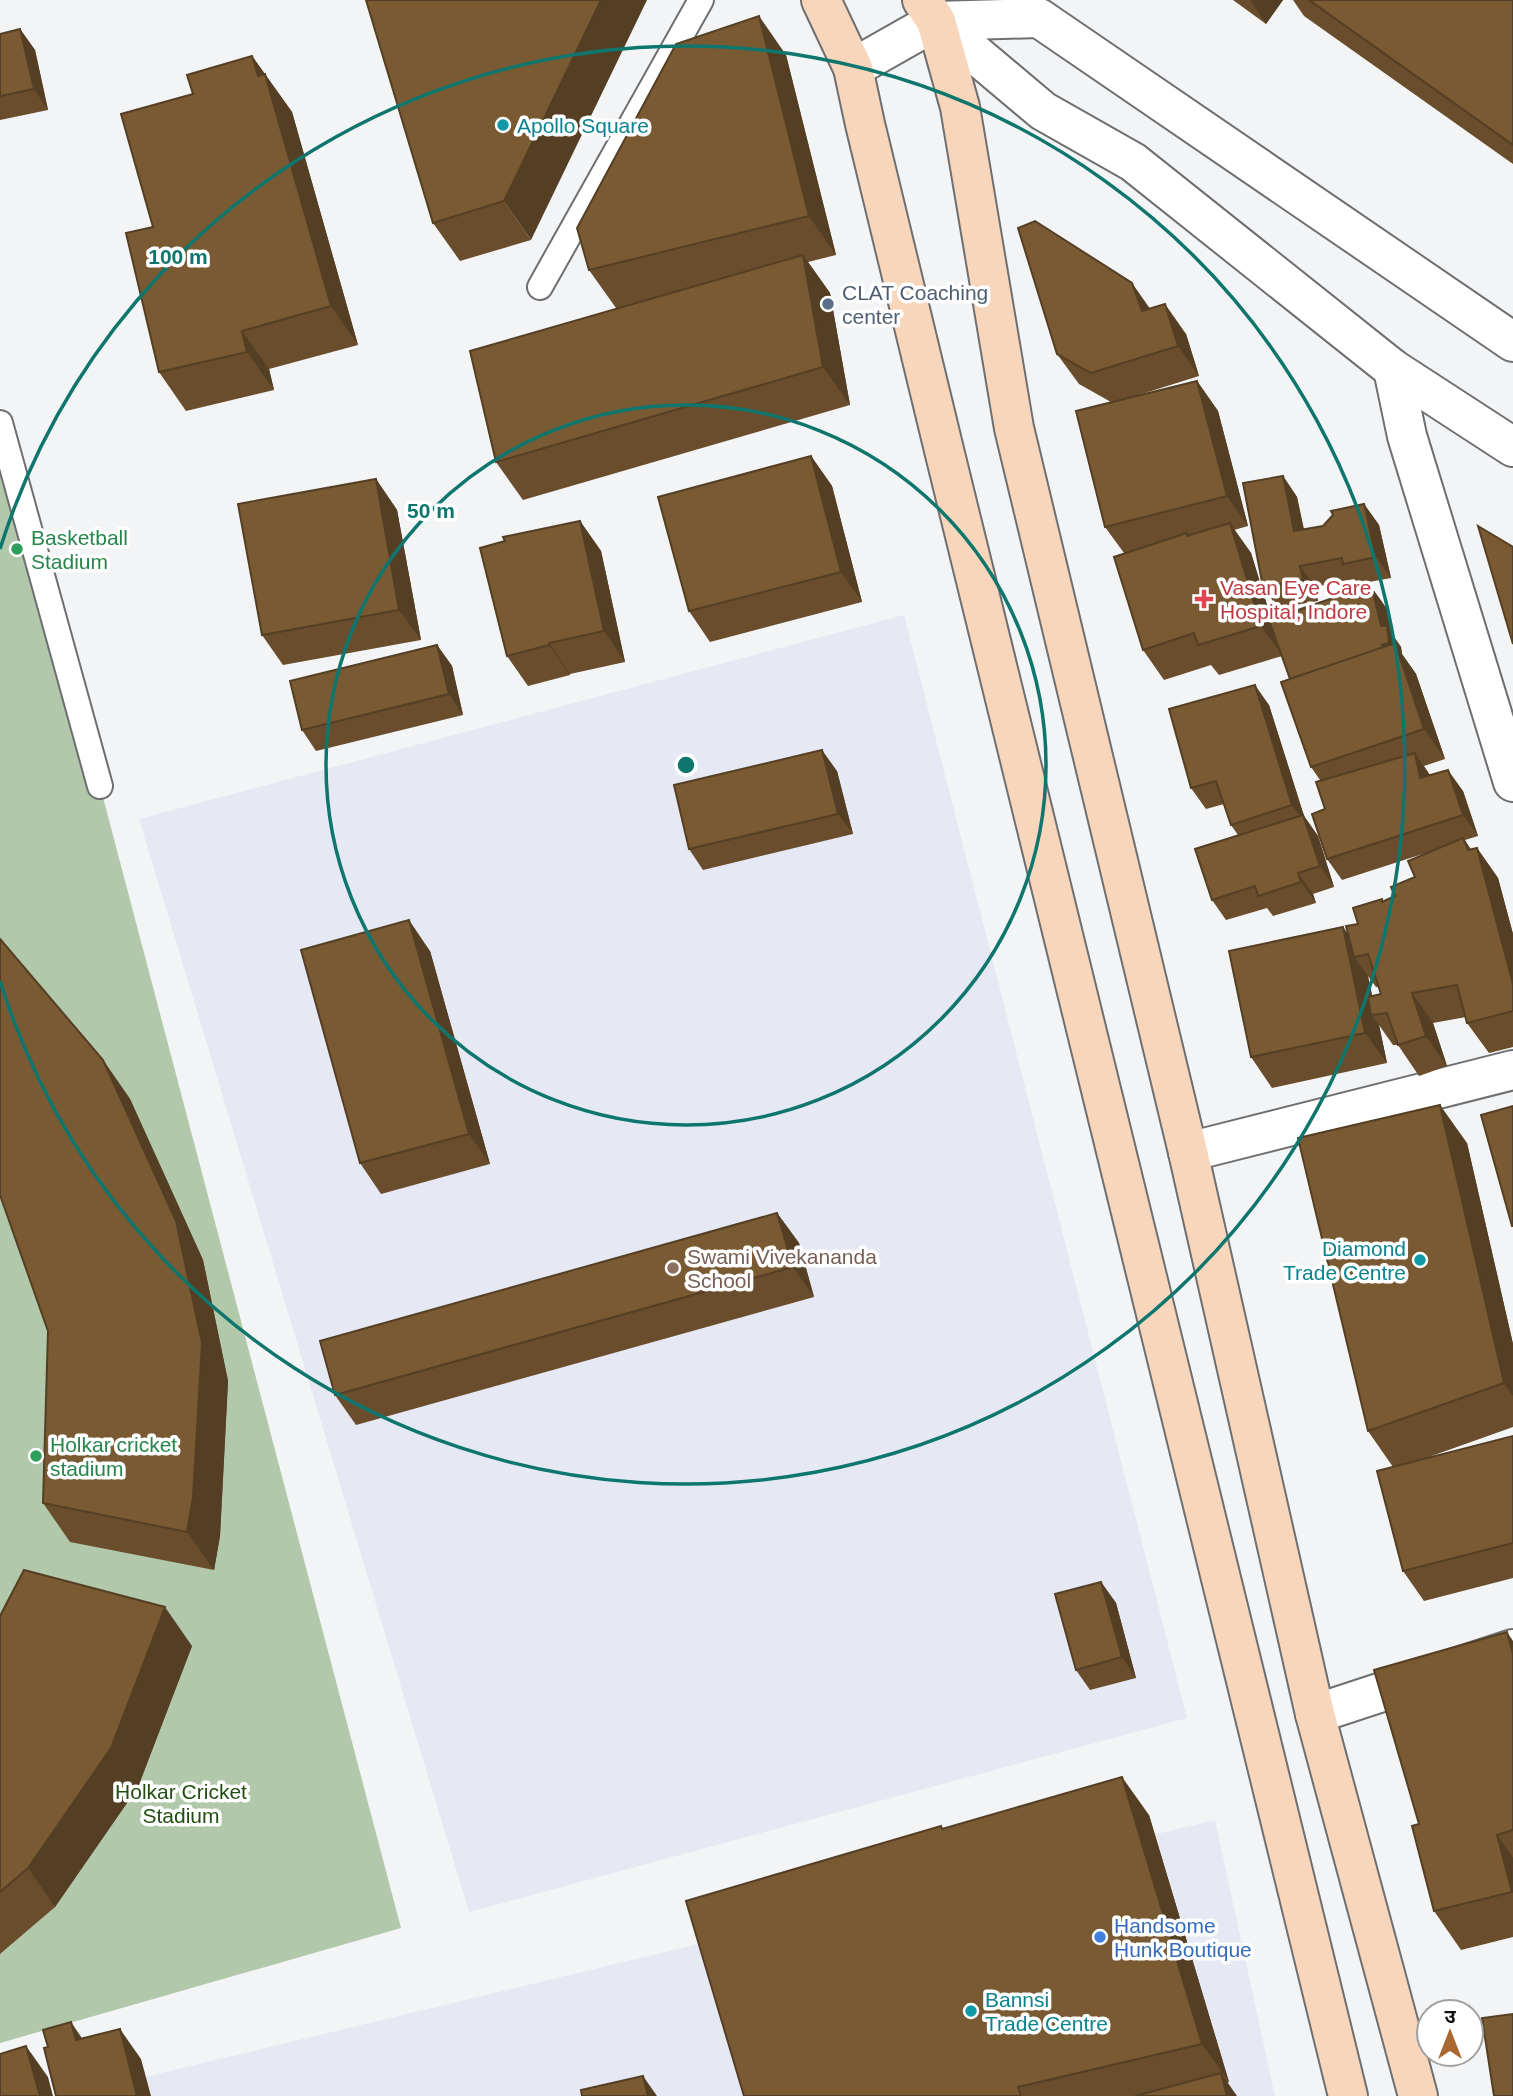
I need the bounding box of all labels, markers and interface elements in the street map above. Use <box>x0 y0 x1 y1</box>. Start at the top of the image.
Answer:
place label: Apollo Square <box>517 114 649 137</box>
marker: Apollo Square <box>495 117 511 133</box>
text: 100 m <box>148 245 208 268</box>
place label: CLAT Coaching center <box>842 281 988 328</box>
marker: CLAT Coaching center <box>820 296 836 312</box>
text: 50 m <box>407 499 455 522</box>
place label: Basketball Stadium <box>31 526 128 573</box>
marker: Basketball Stadium <box>9 541 25 557</box>
place label: Vasan Eye Care Hospital, Indore <box>1220 576 1371 623</box>
marker: Vasan Eye Care Hospital, Indore <box>1194 589 1214 609</box>
centre of rings <box>674 753 698 777</box>
place label: Diamond Trade Centre <box>1283 1237 1406 1284</box>
place label: Swami Vivekananda School <box>687 1245 877 1292</box>
marker: Diamond Trade Centre <box>1412 1252 1428 1268</box>
marker: Swami Vivekananda School <box>665 1260 681 1276</box>
place label: Holkar cricket stadium <box>50 1433 177 1480</box>
marker: Holkar cricket stadium <box>28 1448 44 1464</box>
park label: Holkar Cricket Stadium <box>115 1780 247 1827</box>
place label: Handsome Hunk Boutique <box>1114 1914 1252 1961</box>
marker: Handsome Hunk Boutique <box>1092 1929 1108 1945</box>
place label: Bannsi Trade Centre <box>985 1988 1108 2035</box>
north arrow <box>1415 1998 1485 2068</box>
marker: Bannsi Trade Centre <box>963 2003 979 2019</box>
text: उ <box>1444 2006 1456 2027</box>

